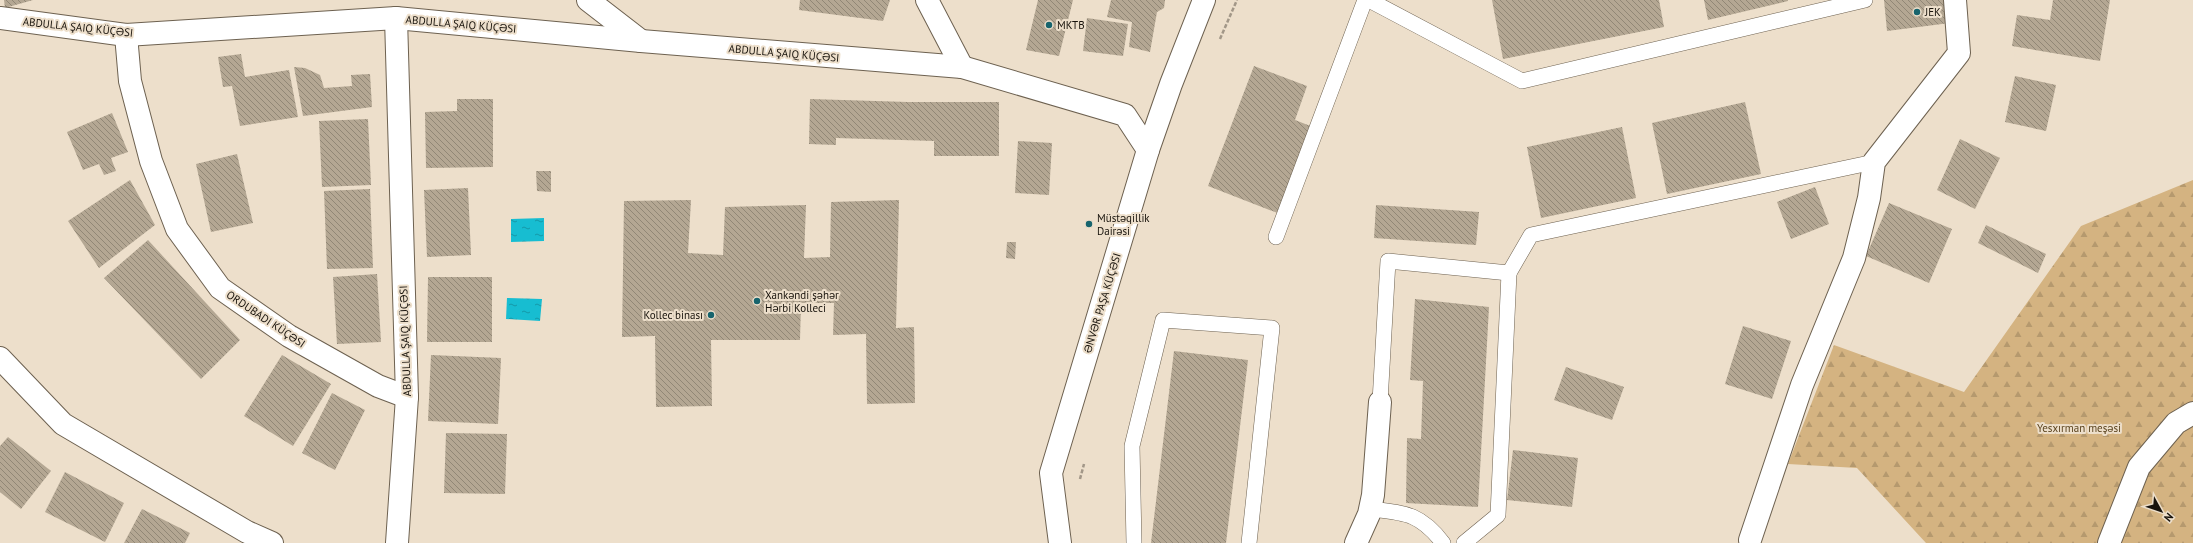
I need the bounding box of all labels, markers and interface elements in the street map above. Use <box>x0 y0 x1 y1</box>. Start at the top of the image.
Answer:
place label: JEK <box>1924 5 1941 19</box>
marker: JEK <box>1912 7 1922 17</box>
street label: ABDULLA ŞAIQ KÜÇƏSI <box>405 12 517 36</box>
street label: ABDULLA ŞAIQ KÜÇƏSI <box>22 14 134 40</box>
place label: MKTB <box>1057 18 1085 32</box>
marker: MKTB <box>1044 20 1054 30</box>
street label: ABDULLA ŞAIQ KÜÇƏSI <box>728 41 840 65</box>
place label: Müstəqillik Dairəsi <box>1097 211 1150 238</box>
marker: Müstəqillik Dairəsi <box>1084 219 1094 229</box>
street label: ƏNVƏR PAŞA KÜÇƏSI <box>1080 251 1124 355</box>
street label: ABDULLA ŞAIQ KÜÇƏSI <box>396 285 414 397</box>
street label: ORDUBADI KÜÇƏSI <box>224 287 308 351</box>
place label: Xankəndi şəhər Hərbi Kolleci <box>765 288 839 315</box>
marker: Xankəndi şəhər Hərbi Kolleci <box>752 296 762 306</box>
place label: Kollec binası <box>643 308 703 322</box>
marker: Kollec binası <box>706 310 716 320</box>
park label: Yesxırman meşəsi <box>2037 421 2121 435</box>
north arrow <box>2141 491 2181 531</box>
text: N <box>2161 510 2176 525</box>

